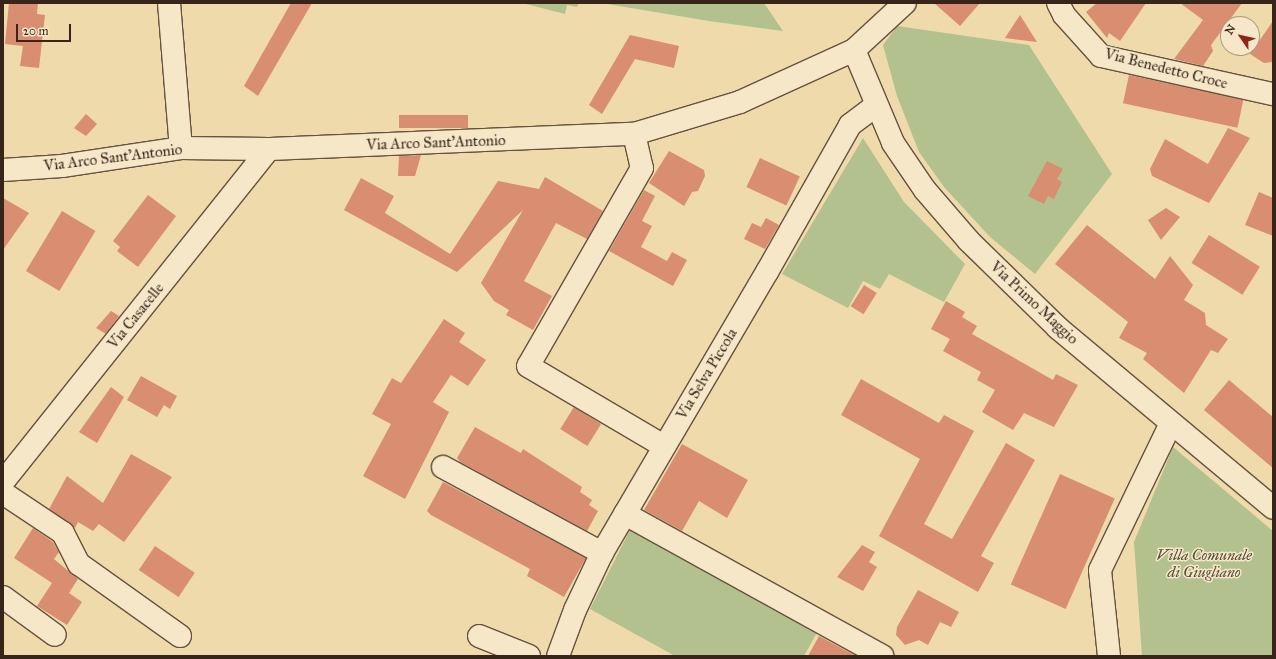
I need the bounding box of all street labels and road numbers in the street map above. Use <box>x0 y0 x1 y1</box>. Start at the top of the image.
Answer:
street label: Via Benedetto Croce <box>1103 45 1229 93</box>
street label: Via Arco Sant'Antonio <box>366 132 506 154</box>
street label: Via Arco Sant'Antonio <box>43 141 183 175</box>
street label: Via Primo Maggio <box>986 258 1082 348</box>
street label: Via Casacelle <box>104 279 168 353</box>
street label: Via Selva Piccola <box>673 325 741 423</box>

